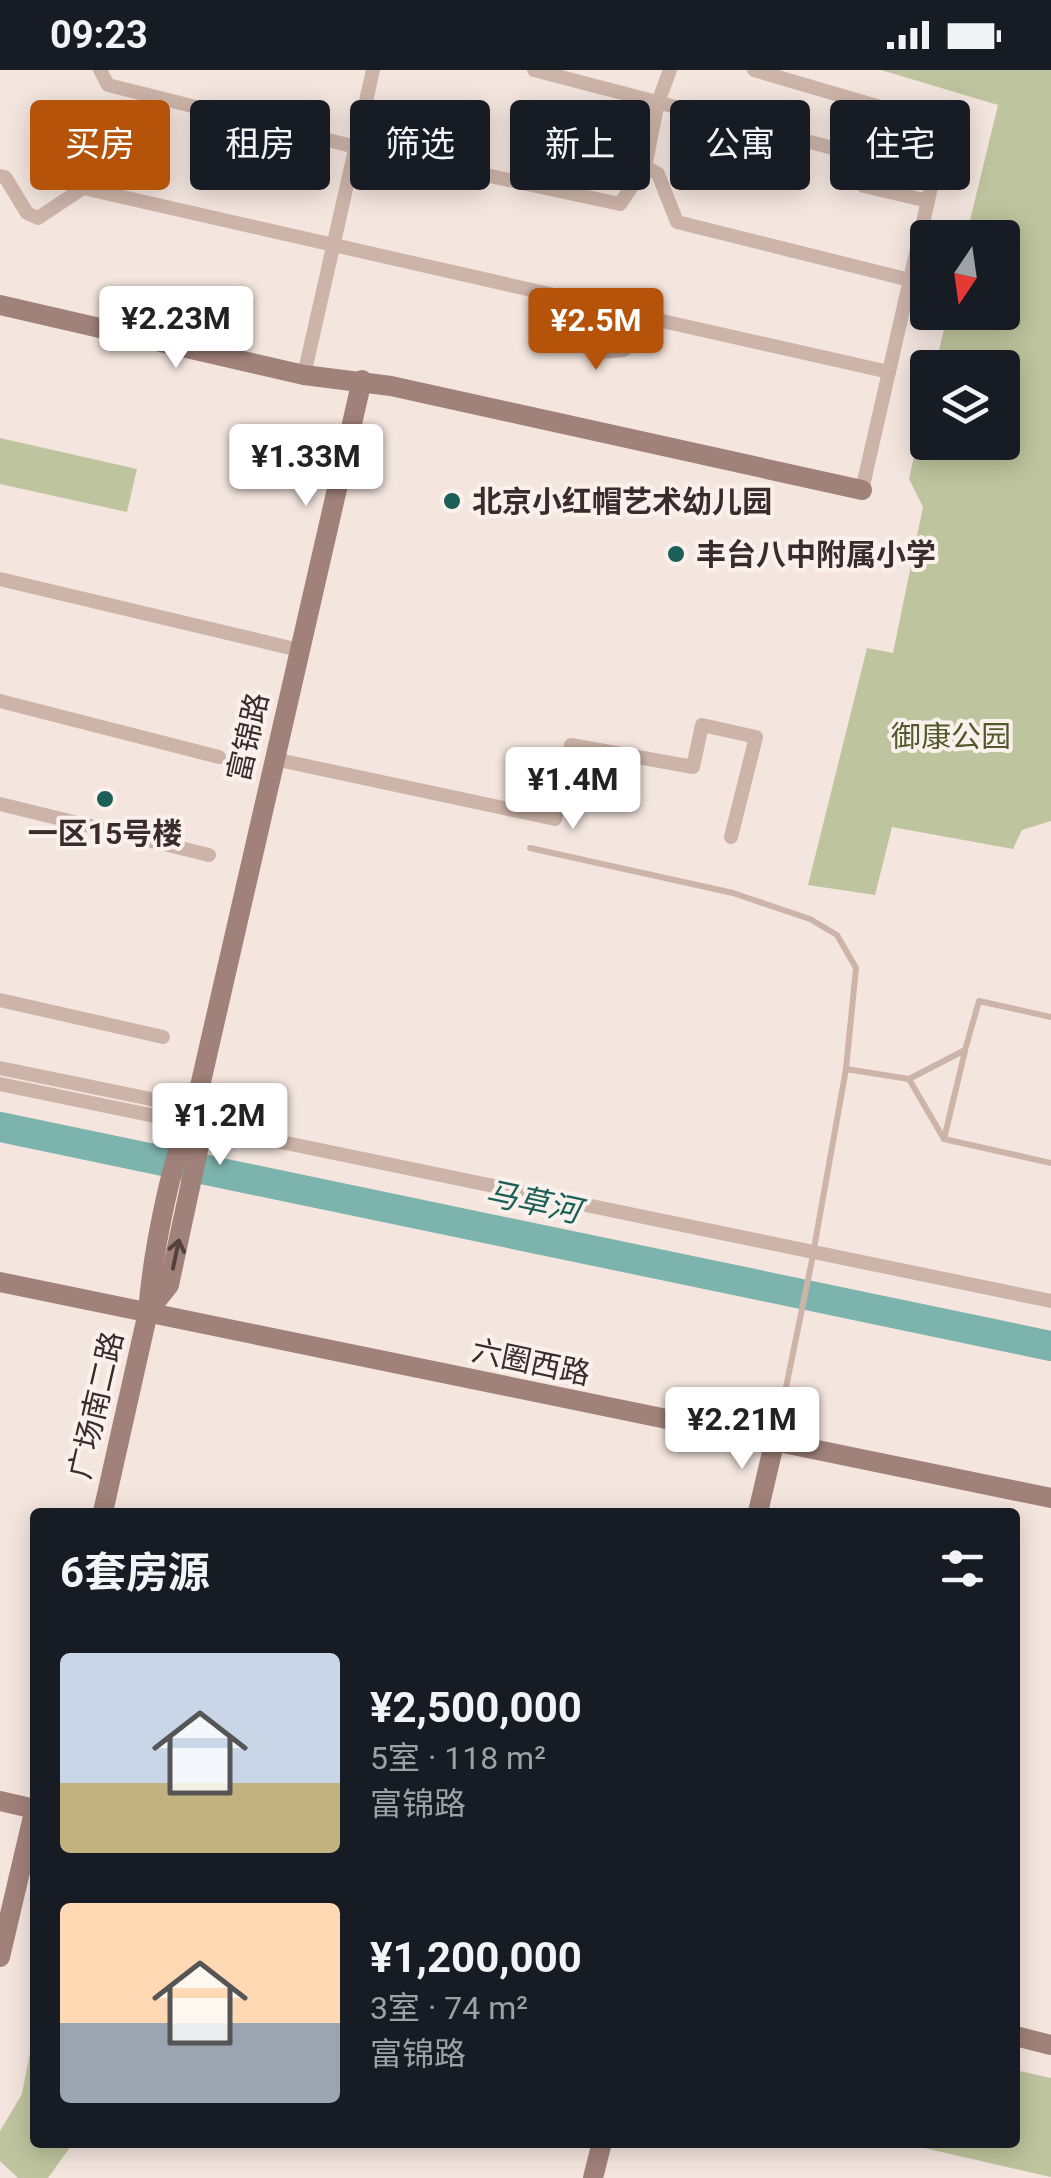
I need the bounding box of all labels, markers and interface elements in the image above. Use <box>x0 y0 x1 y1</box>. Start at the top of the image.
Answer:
text: 09:23 <box>50 13 148 57</box>
chip: 买房 <box>30 100 170 190</box>
chip: 租房 <box>190 100 330 190</box>
chip: 筛选 <box>350 100 490 190</box>
chip: 新上 <box>510 100 650 190</box>
chip: 公寓 <box>670 100 810 190</box>
chip: 住宅 <box>830 100 970 190</box>
north arrow <box>910 220 1020 330</box>
map controls <box>910 220 1020 460</box>
pin: ¥2.23M <box>95 286 257 371</box>
pin: ¥2.5M <box>526 288 666 373</box>
text: ¥2.23M <box>121 299 231 337</box>
text: ¥2.5M <box>550 301 642 339</box>
button: layers <box>910 350 1020 460</box>
pin: ¥1.33M <box>225 424 387 509</box>
text: ¥1.33M <box>251 437 361 475</box>
place label: 北京小红帽艺术幼儿园 <box>472 484 772 519</box>
marker: 北京小红帽艺术幼儿园 <box>441 490 463 512</box>
place label: 丰台八中附属小学 <box>696 537 936 572</box>
marker: 丰台八中附属小学 <box>665 543 687 565</box>
street label: 富锦路 <box>221 689 275 785</box>
park label: 御康公园 <box>891 719 1011 754</box>
pin: ¥1.4M <box>503 747 643 832</box>
text: ¥1.4M <box>527 760 619 798</box>
marker: 一区15号楼 <box>94 788 116 810</box>
place label: 一区15号楼 <box>28 816 182 851</box>
pin: ¥1.2M <box>150 1083 290 1168</box>
text: ¥1.2M <box>174 1096 266 1134</box>
water label: 马草河 <box>482 1173 590 1232</box>
one-way arrow <box>167 1239 186 1271</box>
street label: 广场南二路 <box>62 1328 130 1482</box>
street label: 六圈西路 <box>469 1332 593 1392</box>
pin: ¥2.21M <box>661 1387 823 1472</box>
text: ¥2.21M <box>687 1400 797 1438</box>
icon: filters <box>935 1541 990 1596</box>
text: 6套房源 <box>60 1548 210 1597</box>
text: ¥2,500,000 <box>370 1683 582 1732</box>
icon: home <box>140 1693 260 1813</box>
text: 5室 · 118 m² <box>370 1739 546 1777</box>
text: 富锦路 <box>370 1785 466 1823</box>
text: ¥1,200,000 <box>370 1933 582 1982</box>
icon: home <box>140 1943 260 2063</box>
text: 3室 · 74 m² <box>370 1989 528 2027</box>
text: 富锦路 <box>370 2035 466 2073</box>

